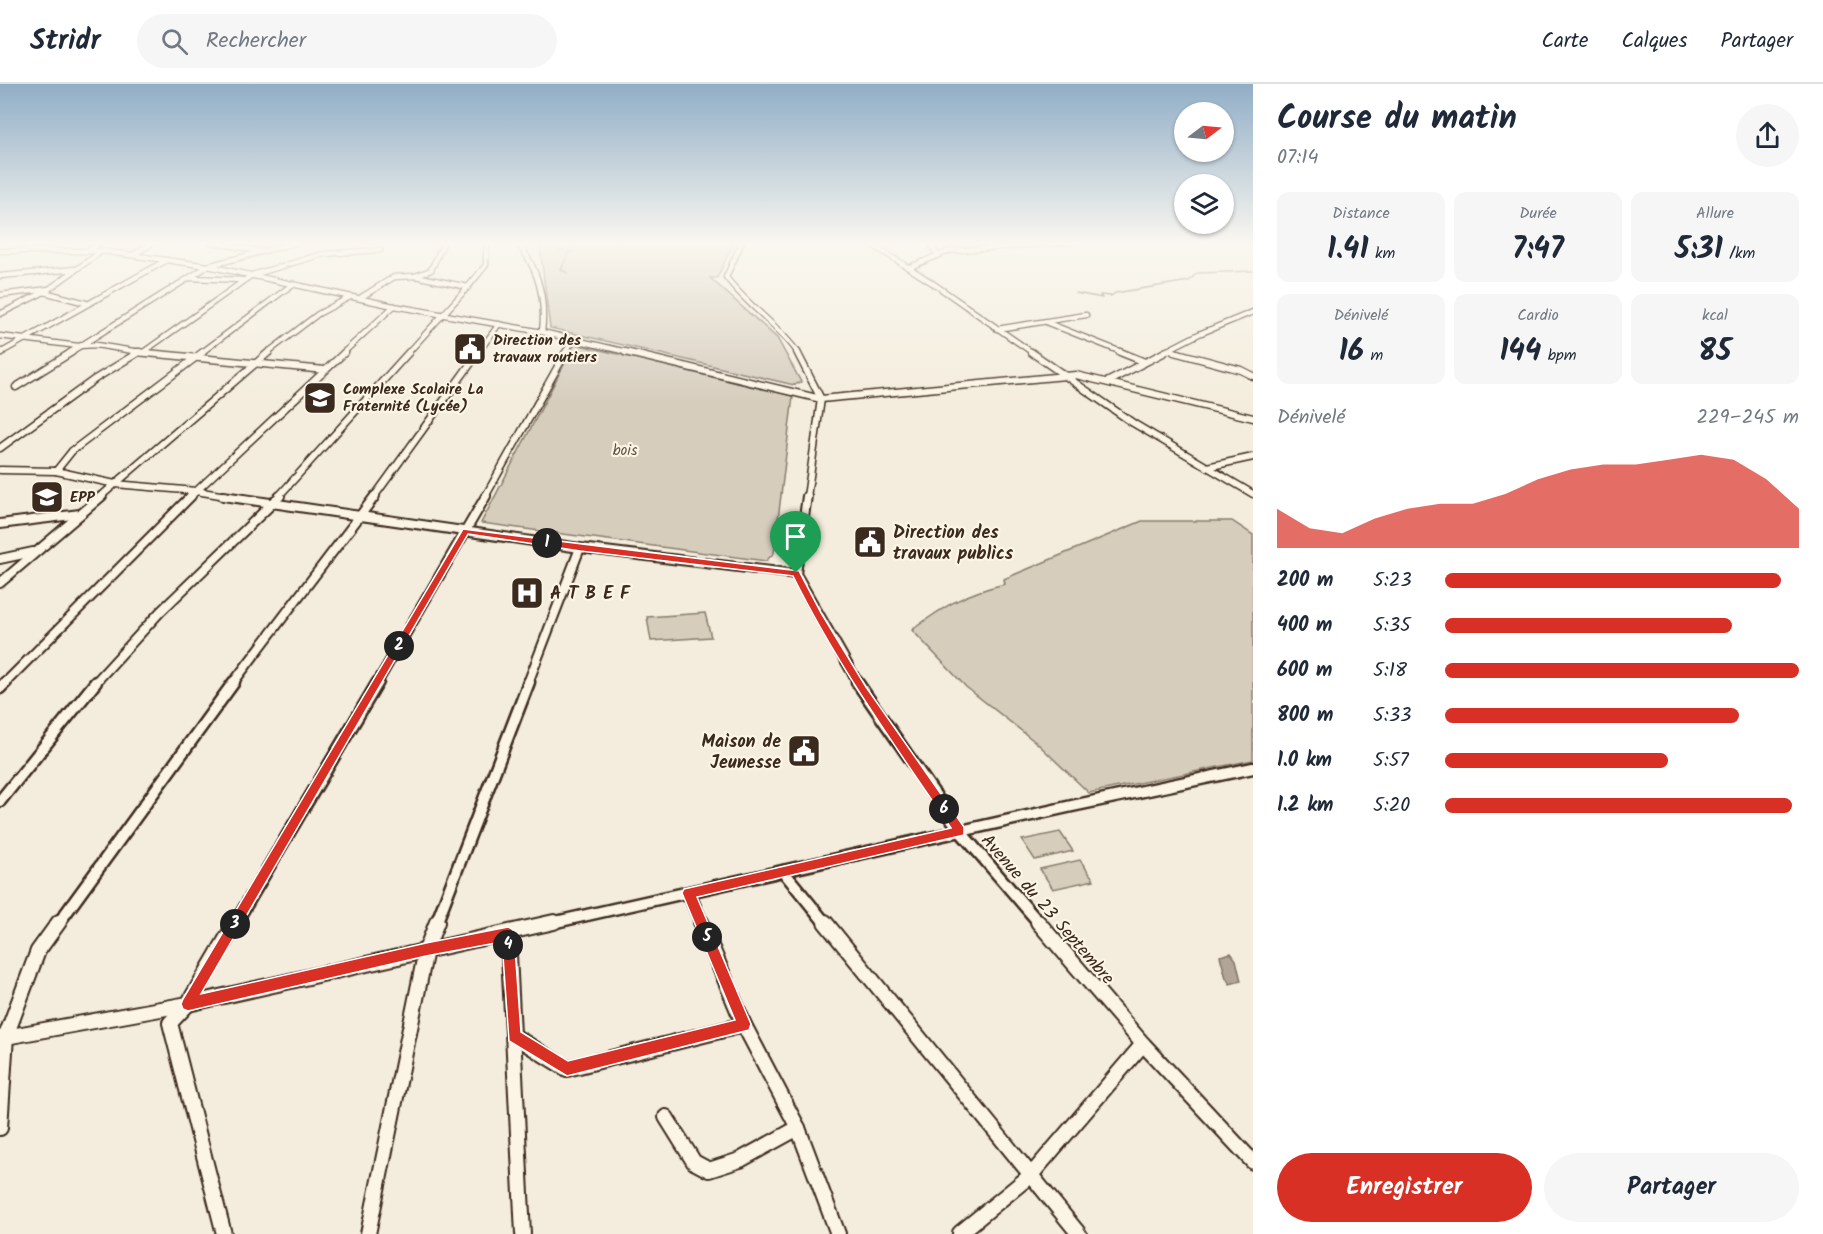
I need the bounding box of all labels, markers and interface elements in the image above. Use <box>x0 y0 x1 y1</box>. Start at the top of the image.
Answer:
search box <box>137 14 557 68</box>
text: Stridr <box>30 19 101 64</box>
text: Rechercher <box>206 24 306 59</box>
icon: search <box>158 25 191 58</box>
text: Carte <box>1541 25 1588 58</box>
text: Calques <box>1621 25 1687 58</box>
text: Partager <box>1720 25 1793 58</box>
text: Course du matin <box>1277 93 1517 146</box>
north arrow <box>1174 102 1234 162</box>
map controls <box>1174 102 1234 234</box>
button: share <box>1736 104 1799 167</box>
text: 07:14 <box>1277 142 1318 174</box>
button: layers <box>1174 174 1234 234</box>
text: Distance <box>1332 201 1390 226</box>
text: Durée <box>1519 201 1557 226</box>
text: Allure <box>1696 201 1734 226</box>
text: 1.41 <box>1327 226 1368 274</box>
text: 7:47 <box>1512 226 1564 274</box>
text: 5:31 <box>1675 226 1723 274</box>
text: km <box>1368 241 1395 266</box>
text: /km <box>1723 241 1755 266</box>
text: Dénivelé <box>1334 303 1388 328</box>
text: Cardio <box>1517 303 1559 328</box>
text: kcal <box>1702 303 1728 328</box>
text: 16 <box>1339 328 1364 376</box>
text: 144 <box>1500 328 1541 376</box>
text: 85 <box>1699 328 1731 376</box>
place label: Direction des travaux routiers <box>493 329 597 370</box>
public building icon: Direction des travaux routiers <box>452 331 488 367</box>
text: m <box>1364 343 1383 368</box>
text: bpm <box>1541 343 1576 368</box>
place label: Complexe Scolaire La Fraternité (Lycée) <box>343 378 484 419</box>
school or university icon: Complexe Scolaire La Fraternité (Lycée) <box>302 380 338 416</box>
text: Dénivelé <box>1277 402 1345 434</box>
text: 229–245 m <box>1696 402 1799 434</box>
park label: bois <box>613 439 638 463</box>
school or university icon: EPP <box>29 479 65 515</box>
place label: EPP <box>70 486 96 510</box>
pin <box>770 511 821 573</box>
place label: Direction des travaux publics <box>893 519 1014 569</box>
icon: arrive <box>779 520 812 553</box>
public building icon: Direction des travaux publics <box>852 524 888 560</box>
pin: 1 <box>532 528 562 558</box>
text: 1 <box>545 530 549 555</box>
text: 200 m <box>1277 565 1333 597</box>
text: 5:23 <box>1373 565 1412 597</box>
hospital icon: A T B E F <box>509 575 545 611</box>
place label: A T B E F <box>550 580 631 609</box>
text: 400 m <box>1277 610 1333 642</box>
text: 5:35 <box>1373 610 1411 642</box>
pin: 2 <box>384 631 414 661</box>
text: 2 <box>394 633 404 658</box>
text: 600 m <box>1277 655 1332 687</box>
text: 5:18 <box>1373 655 1407 687</box>
text: 800 m <box>1277 700 1333 732</box>
text: 5:33 <box>1373 700 1412 732</box>
place label: Maison de Jeunesse <box>702 728 781 778</box>
public building icon: Maison de Jeunesse <box>786 733 822 769</box>
text: 1.0 km <box>1277 745 1332 777</box>
text: 5:57 <box>1373 745 1409 777</box>
text: 1.2 km <box>1277 790 1333 822</box>
text: 5:20 <box>1373 790 1410 822</box>
pin: 6 <box>929 794 959 824</box>
text: 6 <box>940 796 948 821</box>
street label: Avenue du 23 Septembre <box>973 828 1121 992</box>
pin: 3 <box>220 909 250 939</box>
text: 3 <box>231 911 239 936</box>
pin: 5 <box>692 922 722 952</box>
text: 5 <box>703 924 711 949</box>
pin: 4 <box>493 930 523 960</box>
text: 4 <box>504 932 512 957</box>
button: Enregistrer <box>1277 1153 1532 1222</box>
button: Partager <box>1544 1153 1799 1222</box>

